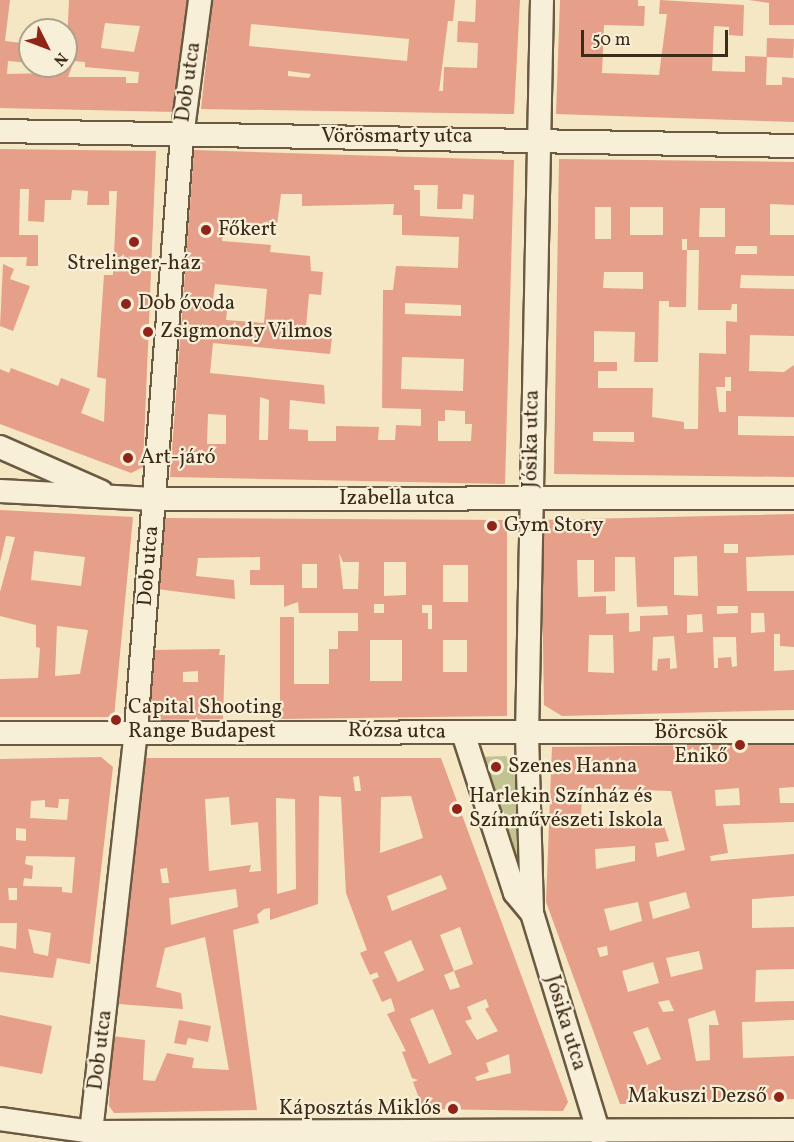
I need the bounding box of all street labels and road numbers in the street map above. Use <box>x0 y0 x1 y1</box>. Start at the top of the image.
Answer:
street label: Dob utca <box>171 40 207 124</box>
street label: Vörösmarty utca <box>321 124 473 150</box>
street label: Jósika utca <box>519 390 545 488</box>
street label: Izabella utca <box>339 486 455 512</box>
street label: Dob utca <box>133 525 165 607</box>
street label: Rózsa utca <box>348 719 446 745</box>
street label: Jósika utca <box>539 972 591 1074</box>
street label: Dob utca <box>84 1008 118 1092</box>

